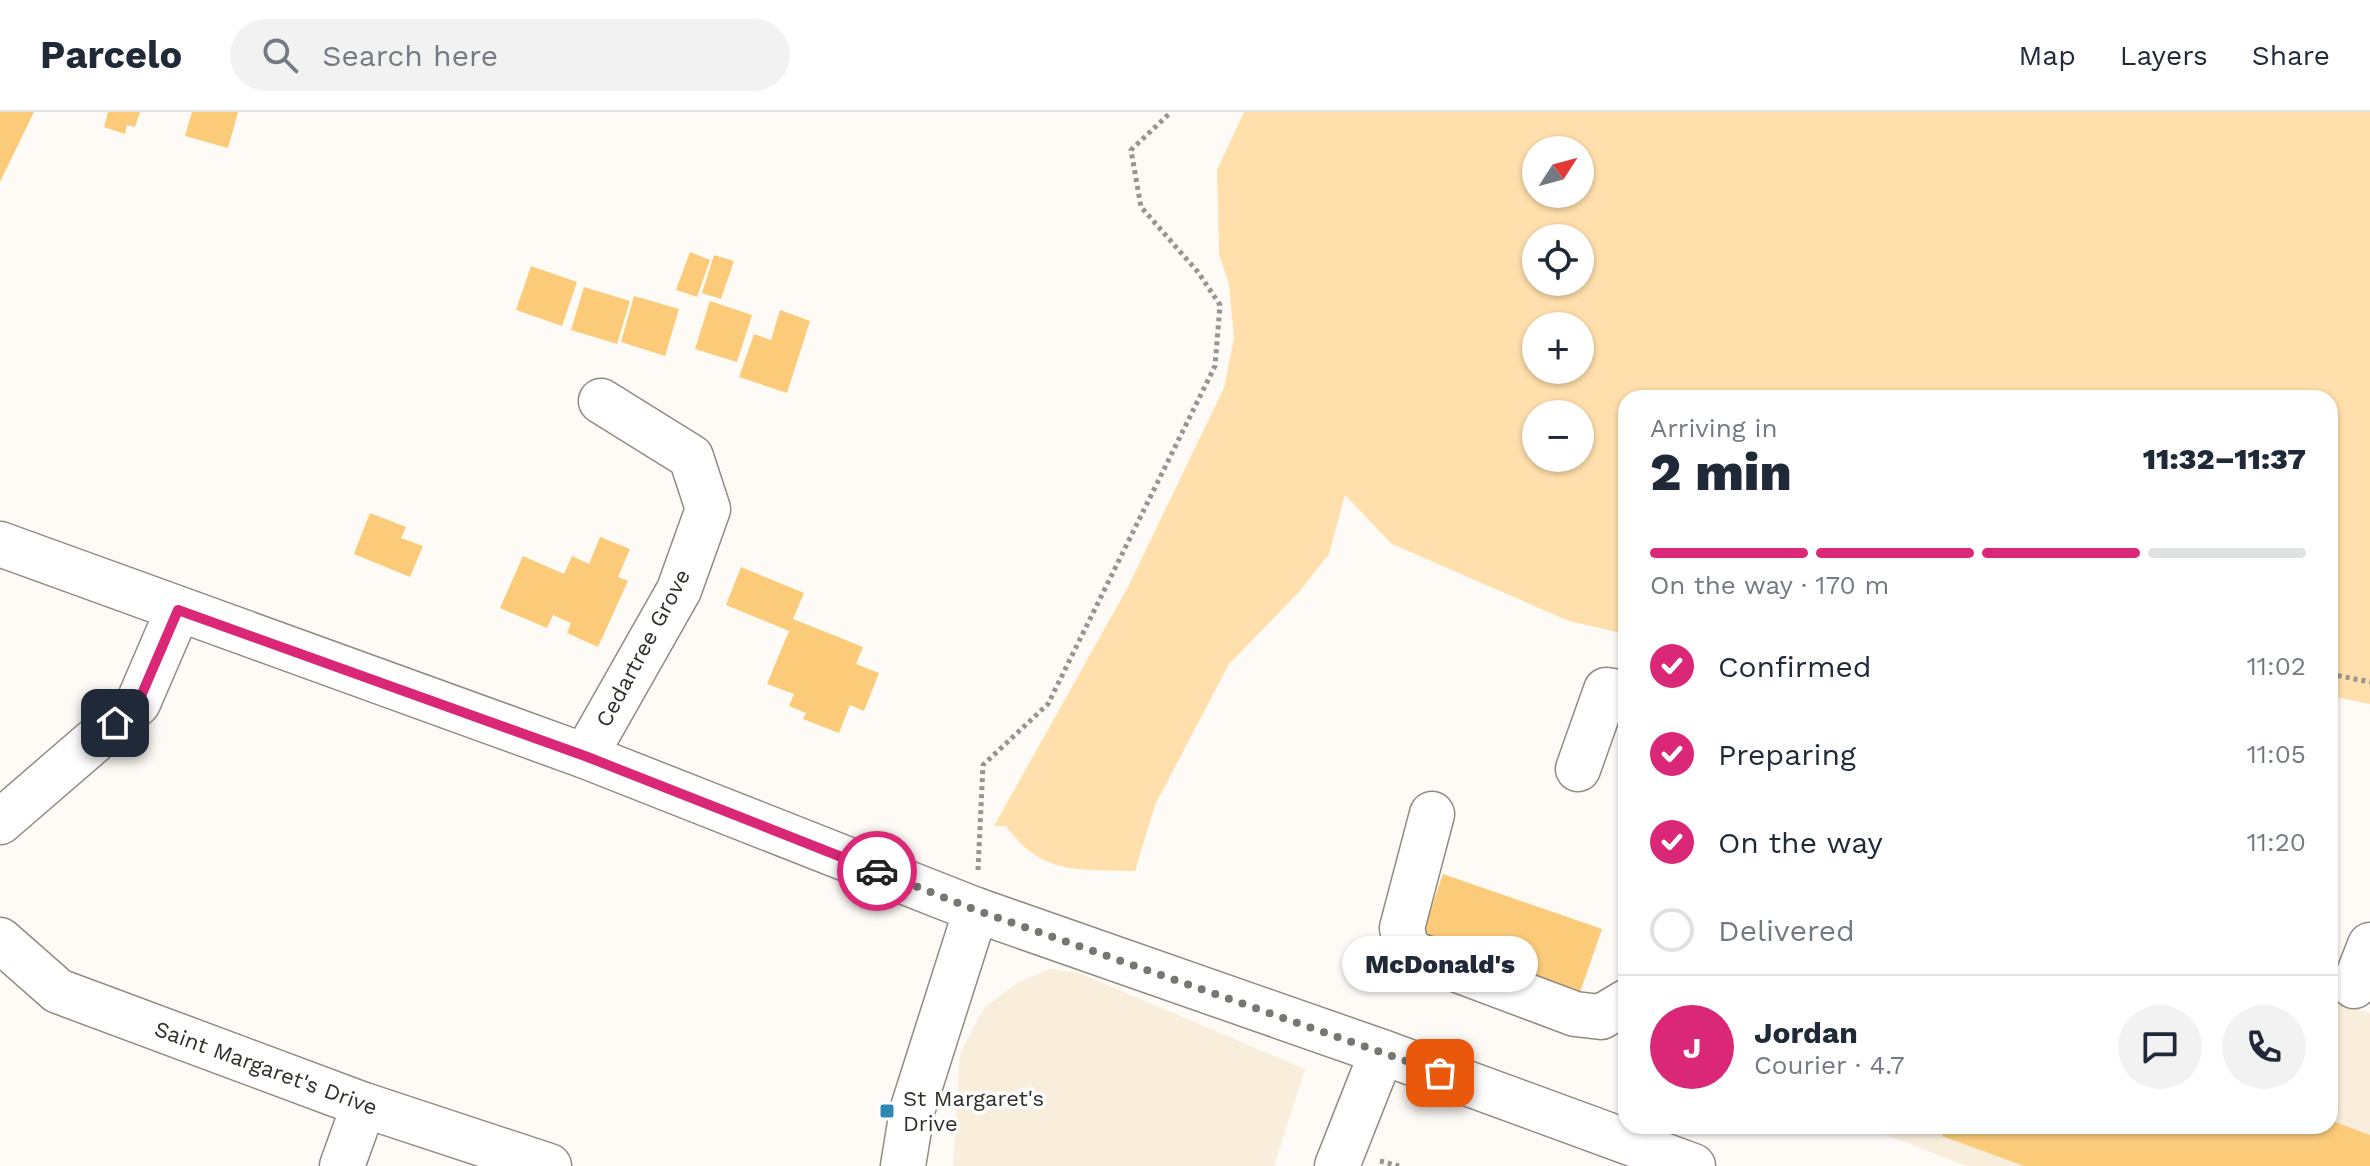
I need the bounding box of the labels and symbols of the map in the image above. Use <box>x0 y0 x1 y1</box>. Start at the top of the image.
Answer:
north arrow <box>1522 136 1594 208</box>
street label: Cedartree Grove <box>591 565 695 731</box>
pin <box>81 689 149 757</box>
courier <box>837 831 917 911</box>
callout: McDonald's <box>1342 937 1538 993</box>
street label: Saint Margaret's Drive <box>151 1016 381 1120</box>
pin <box>1406 1039 1474 1107</box>
place label: St Margaret's Drive <box>903 1086 1044 1136</box>
marker: St Margaret's Drive <box>878 1102 896 1120</box>

